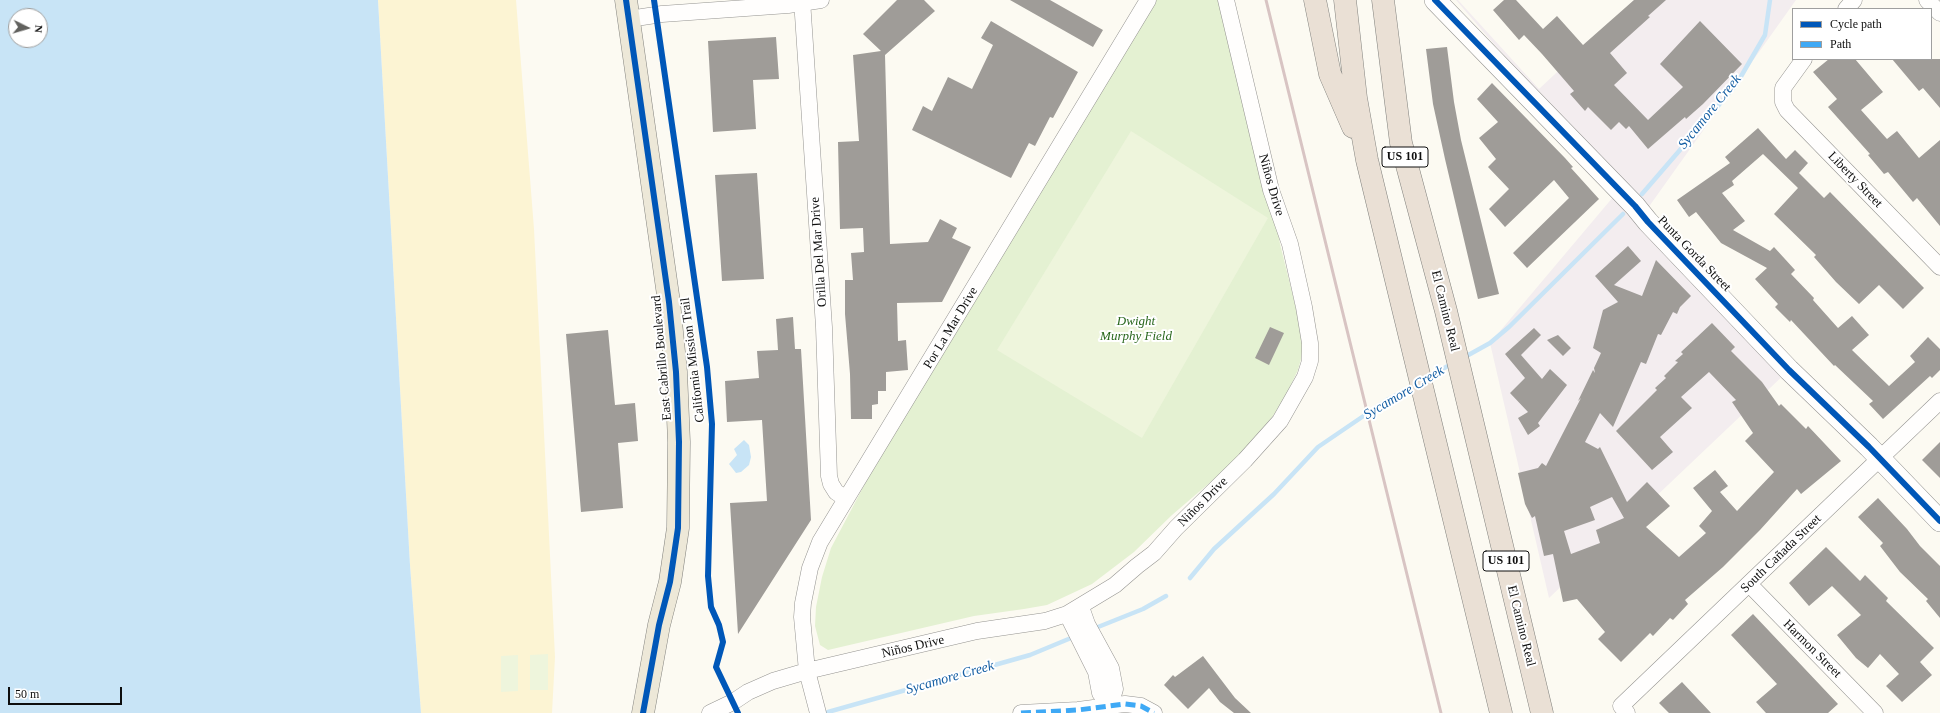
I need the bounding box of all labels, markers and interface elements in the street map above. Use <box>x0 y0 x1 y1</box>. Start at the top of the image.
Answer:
north arrow <box>8 8 48 48</box>
legend <box>1792 8 1932 60</box>
text: Cycle path <box>1830 17 1882 31</box>
text: N <box>33 24 45 33</box>
text: Path <box>1830 37 1851 51</box>
water label: Sycamore Creek <box>1675 71 1745 153</box>
road number: US 101 <box>1382 147 1428 167</box>
street label: Liberty Street <box>1824 149 1886 211</box>
street label: Niños Drive <box>1255 152 1287 218</box>
street label: Orilla Del Mar Drive <box>807 197 831 307</box>
street label: Punta Gorda Street <box>1654 213 1734 295</box>
street label: El Camino Real <box>1427 269 1463 353</box>
street label: Por La Mar Drive <box>920 284 982 372</box>
street label: East Cabrillo Boulevard <box>649 295 675 421</box>
street label: California Mission Trail <box>678 297 708 423</box>
park label: Dwight Murphy Field <box>1100 314 1172 345</box>
water label: Sycamore Creek <box>1361 362 1447 424</box>
street label: Niños Drive <box>1175 474 1231 530</box>
street label: South Cañada Street <box>1737 512 1825 596</box>
road number: US 101 <box>1483 551 1529 571</box>
street label: El Camino Real <box>1503 584 1539 668</box>
street label: Harmon Street <box>1780 617 1844 681</box>
street label: Niños Drive <box>880 632 946 662</box>
water label: Sycamore Creek <box>904 657 996 699</box>
scale bar <box>10 679 124 705</box>
text: 50 m <box>15 687 39 701</box>

